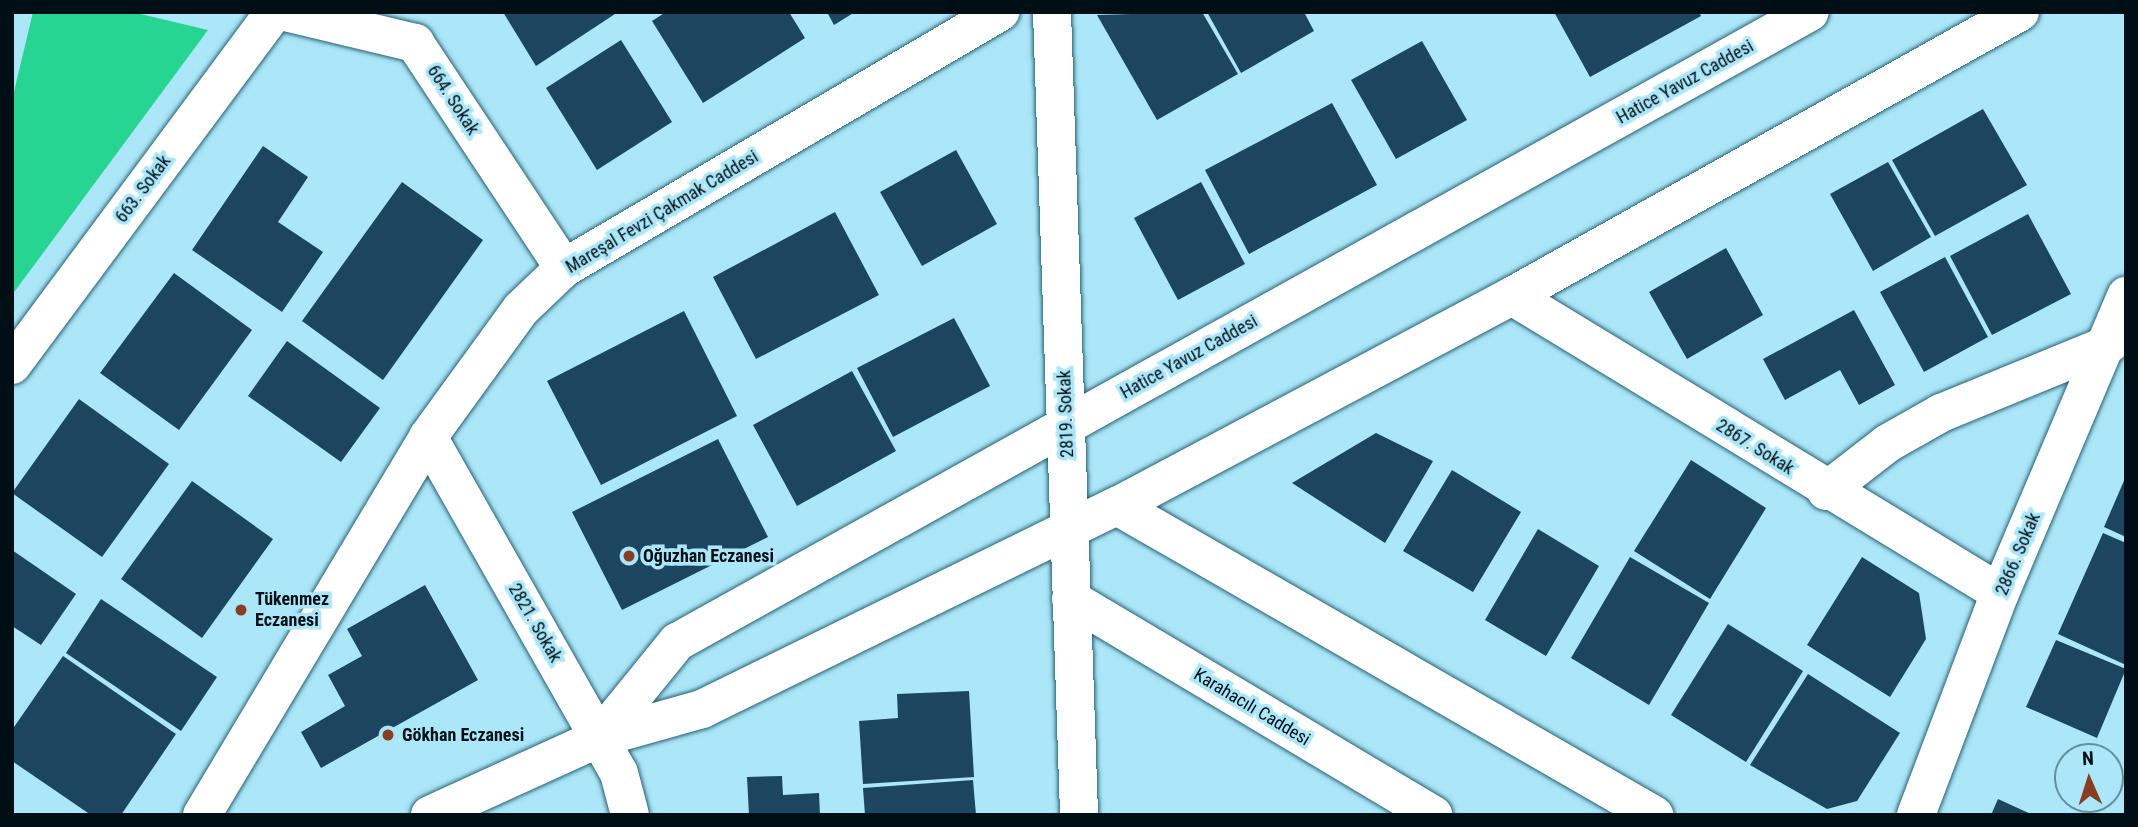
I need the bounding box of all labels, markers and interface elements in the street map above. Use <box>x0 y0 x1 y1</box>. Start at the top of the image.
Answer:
street label: Hatice Yavuz Caddesi <box>1613 35 1757 129</box>
street label: 664. Sokak <box>422 61 484 139</box>
street label: Mareşal Fevzi Çakmak Caddesi <box>562 146 762 278</box>
street label: 663. Sokak <box>111 151 175 227</box>
street label: Hatice Yavuz Caddesi <box>1117 310 1261 404</box>
street label: 2819. Sokak <box>1054 370 1078 458</box>
street label: 2867. Sokak <box>1712 415 1798 479</box>
street label: 2866. Sokak <box>1991 509 2045 599</box>
place label: Oğuzhan Eczanesi <box>643 545 774 567</box>
marker: Oğuzhan Eczanesi <box>621 548 637 564</box>
street label: 2821. Sokak <box>504 580 566 666</box>
place label: Tükenmez Eczanesi <box>255 589 329 632</box>
marker: Tükenmez Eczanesi <box>233 602 249 618</box>
street label: Karahacılı Caddesi <box>1190 664 1314 750</box>
place label: Gökhan Eczanesi <box>402 724 524 746</box>
marker: Gökhan Eczanesi <box>380 727 396 743</box>
north arrow <box>2054 743 2124 813</box>
text: N <box>2082 747 2094 770</box>

